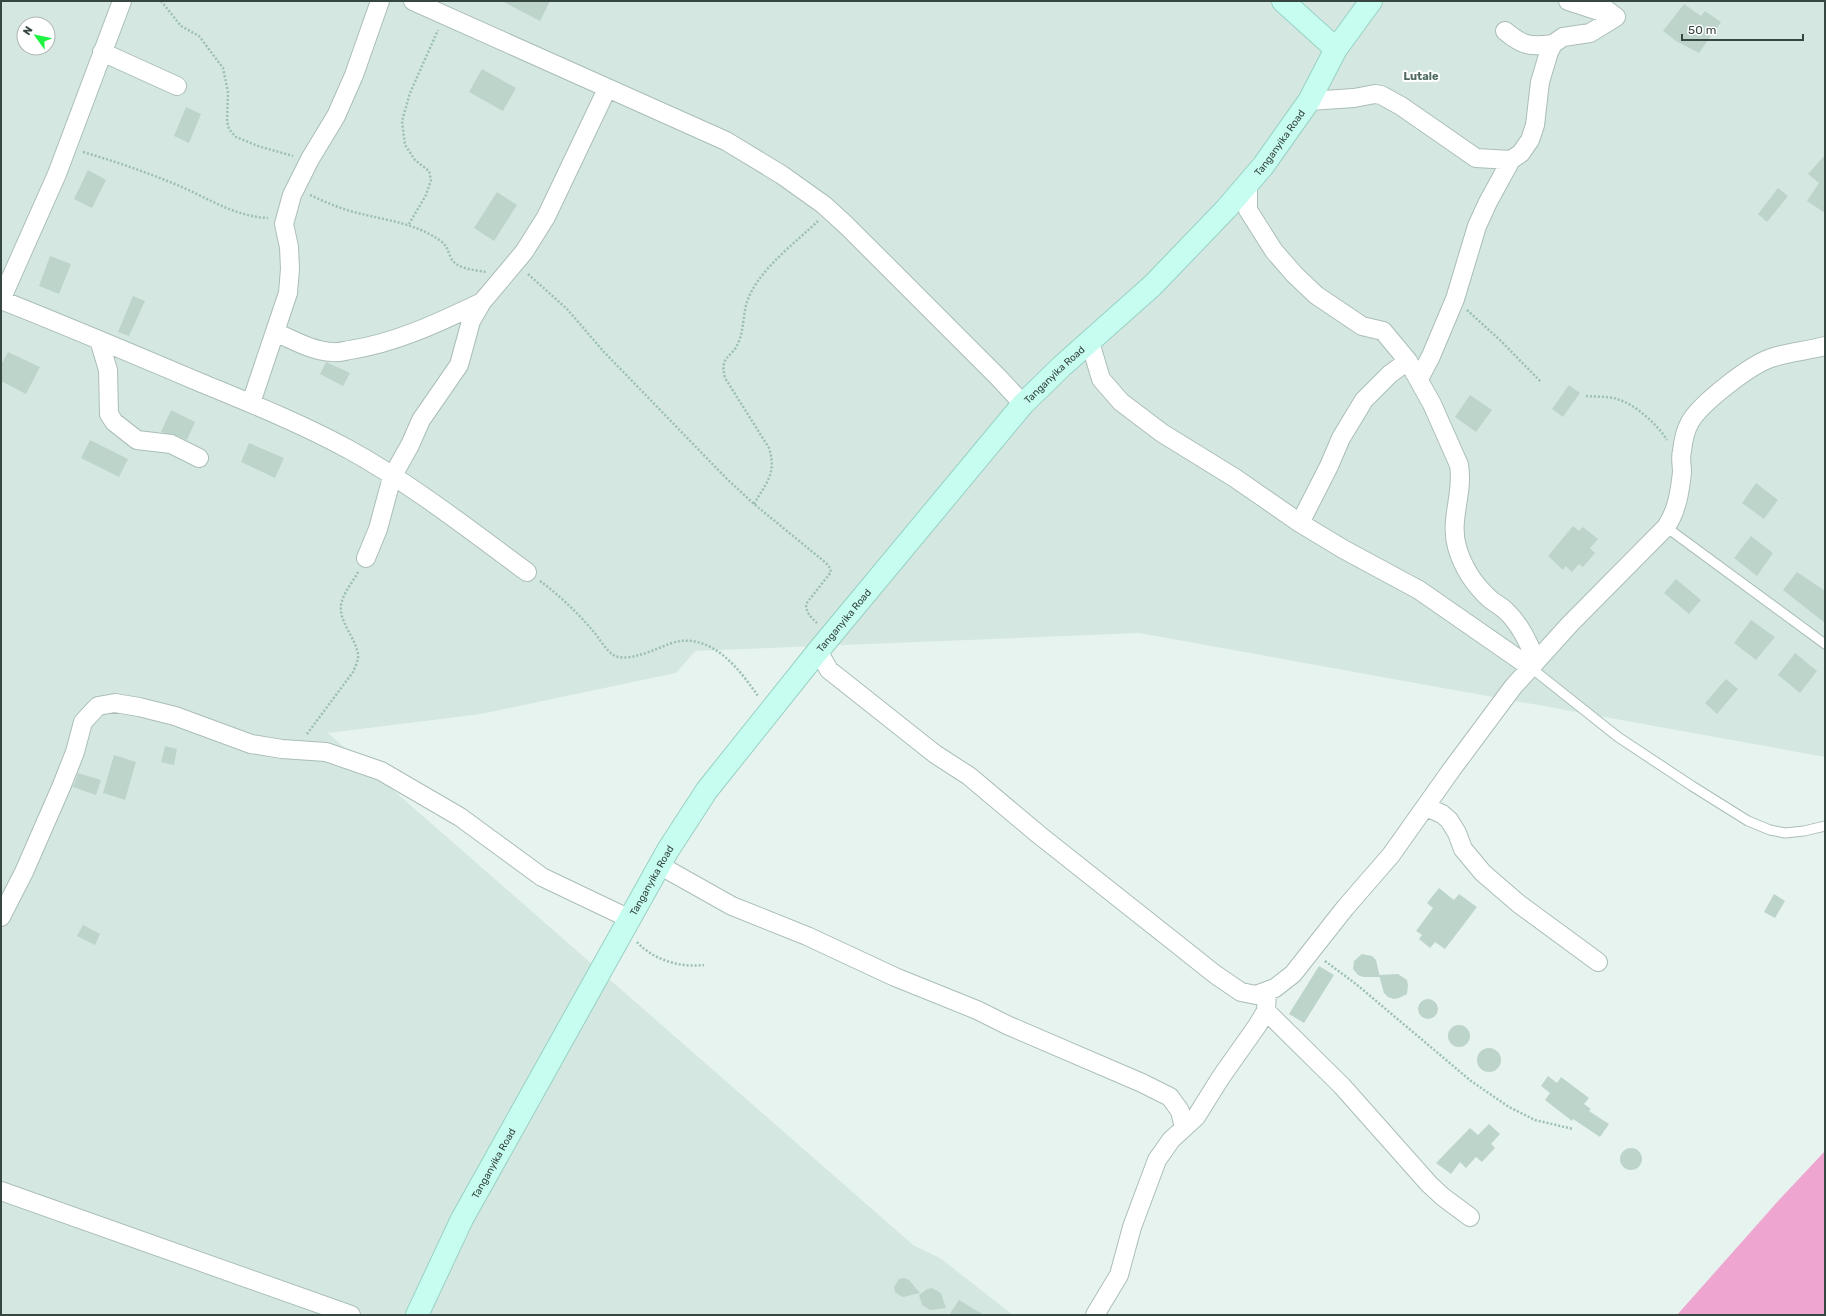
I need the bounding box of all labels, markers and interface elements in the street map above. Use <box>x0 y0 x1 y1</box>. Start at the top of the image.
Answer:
north arrow <box>16 16 56 56</box>
scale bar <box>1682 16 1803 42</box>
text: 50 m <box>1688 23 1716 37</box>
text: N <box>20 24 36 38</box>
district label: Lutale <box>1404 70 1439 83</box>
street label: Tanganyika Road <box>1252 108 1308 179</box>
street label: Tanganyika Road <box>1022 344 1087 406</box>
street label: Tanganyika Road <box>815 587 874 655</box>
street label: Tanganyika Road <box>628 843 676 918</box>
street label: Tanganyika Road <box>470 1126 518 1201</box>

